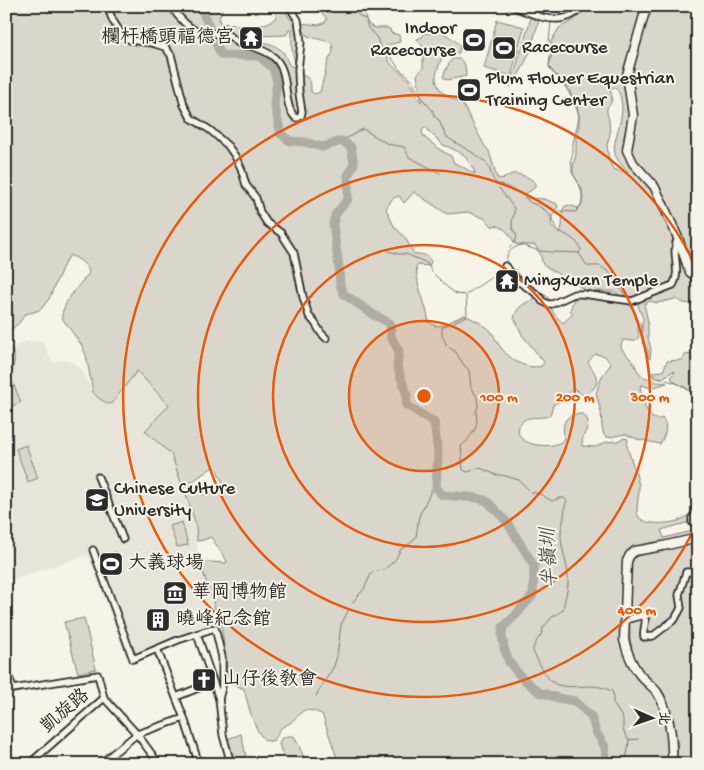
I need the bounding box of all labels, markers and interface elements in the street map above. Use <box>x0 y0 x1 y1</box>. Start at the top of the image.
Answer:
place label: Indoor Racecourse <box>370 18 458 63</box>
temple icon: 欄杆橋頭福德宮 <box>238 25 264 51</box>
place label: 欄杆橋頭福德宮 <box>101 26 234 50</box>
sports icon: Indoor Racecourse <box>461 27 487 53</box>
sports icon: Racecourse <box>491 35 517 61</box>
place label: Racecourse <box>522 37 608 60</box>
place label: Plum Flower Equestrian Training Center <box>485 68 674 113</box>
sports icon: Plum Flower Equestrian Training Center <box>456 77 482 103</box>
temple icon: MingXuan Temple <box>494 268 520 294</box>
place label: MingXuan Temple <box>524 270 658 293</box>
centre of rings <box>415 387 433 405</box>
text: 100 m <box>479 389 518 407</box>
text: 200 m <box>556 389 595 407</box>
text: 300 m <box>629 389 670 407</box>
place label: Chinese Culture University <box>114 478 236 523</box>
school or university icon: Chinese Culture University <box>84 487 110 513</box>
water label: 半嶺圳 <box>536 526 564 588</box>
sports icon: 大義球場 <box>98 551 124 577</box>
place label: 大義球場 <box>128 552 204 576</box>
museum icon: 華岡博物館 <box>162 580 188 606</box>
place label: 華岡博物館 <box>192 581 287 605</box>
text: 400 m <box>617 602 657 620</box>
building icon: 曉峰紀念館 <box>145 607 171 633</box>
place label: 曉峰紀念館 <box>176 607 271 632</box>
church icon: 山仔後教會 <box>191 667 217 693</box>
place label: 山仔後教會 <box>222 668 317 692</box>
street label: 凱旋路 <box>36 684 95 739</box>
north arrow <box>626 692 676 742</box>
text: 北 <box>654 711 671 726</box>

